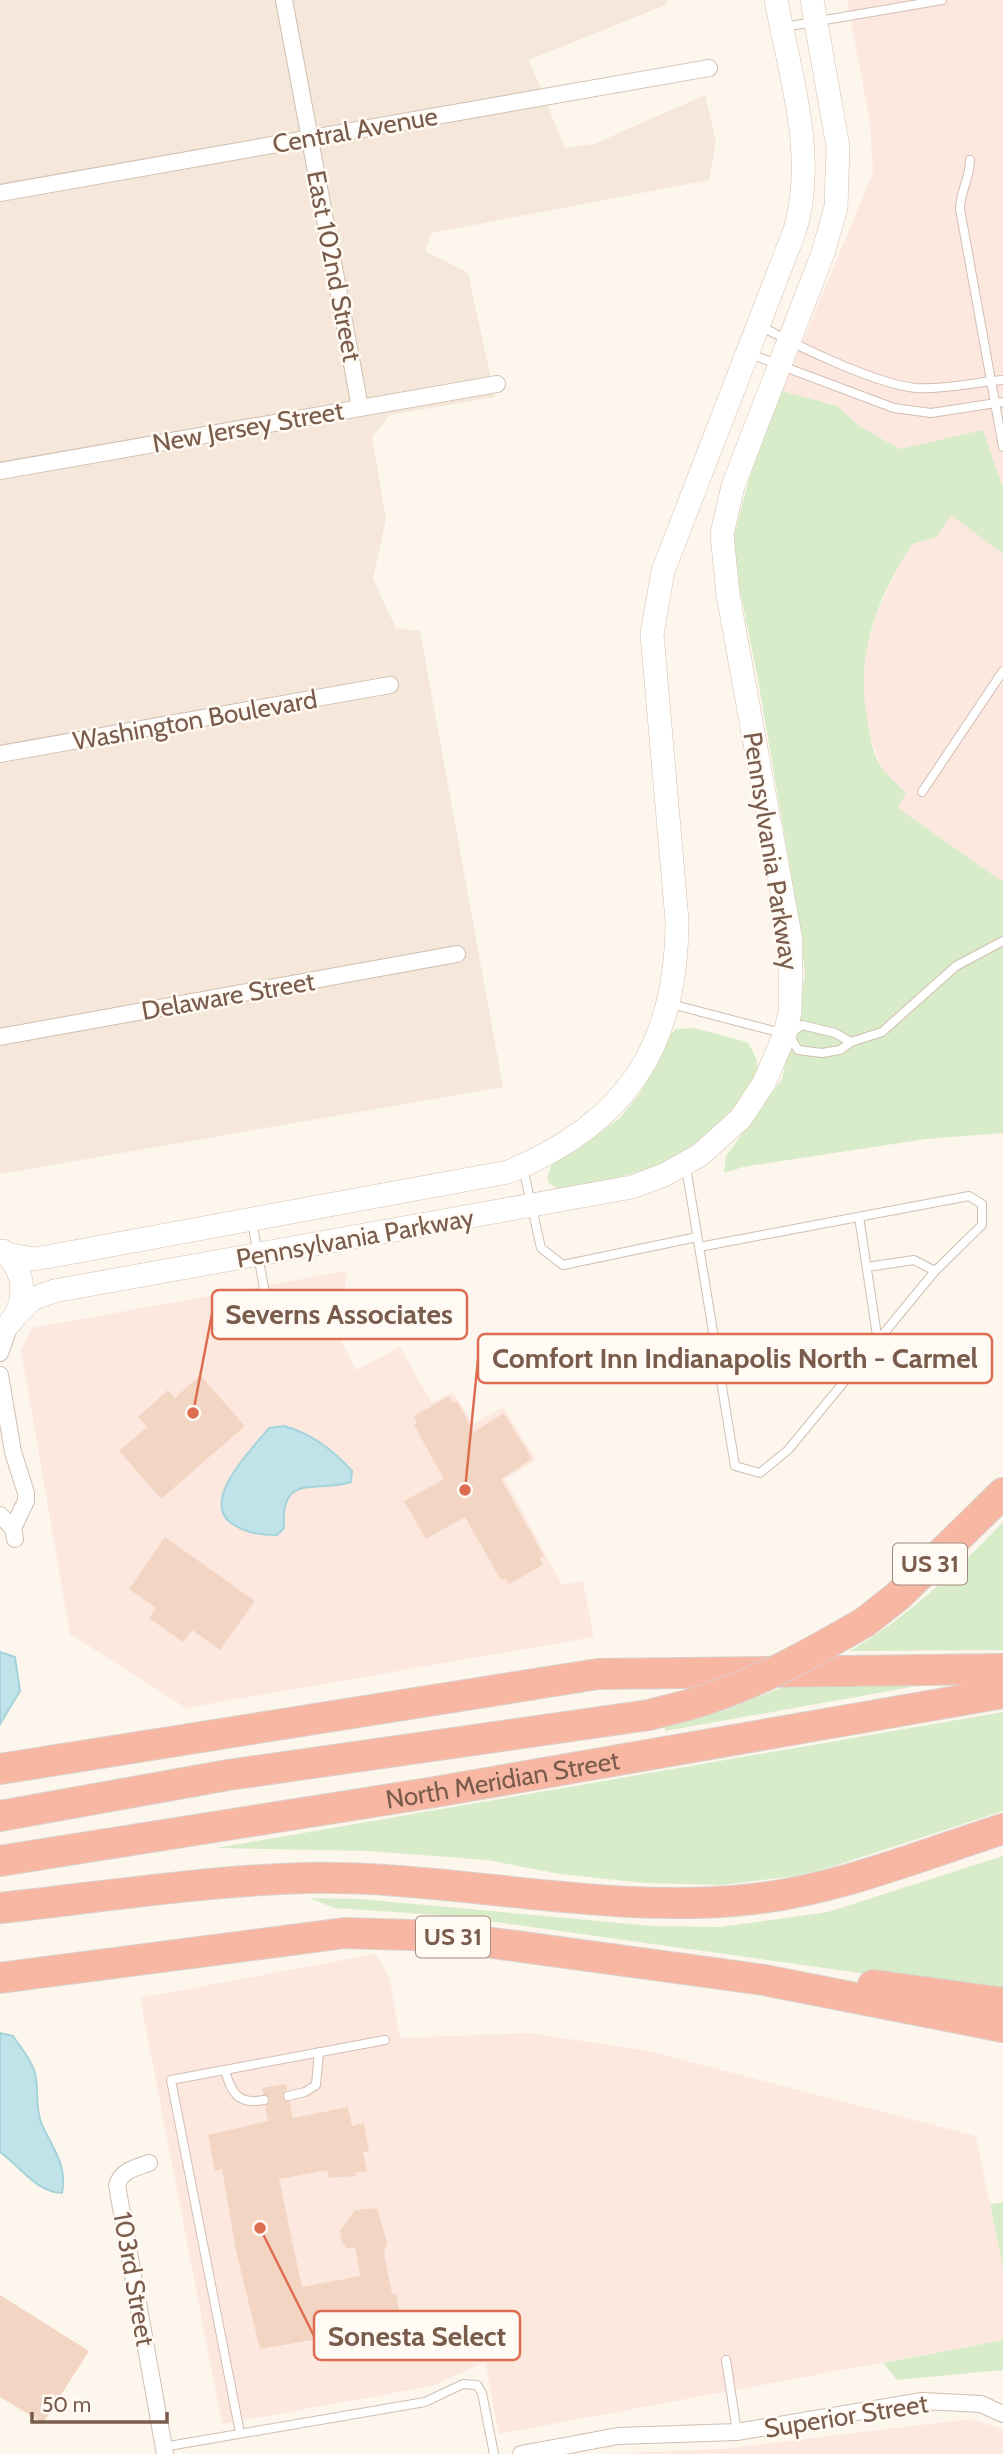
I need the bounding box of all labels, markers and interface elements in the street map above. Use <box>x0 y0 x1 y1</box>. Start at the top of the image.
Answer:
street label: Central Avenue <box>270 100 440 160</box>
street label: East 102nd Street <box>300 168 368 365</box>
street label: New Jersey Street <box>150 394 346 460</box>
street label: Washington Boulevard <box>70 683 320 757</box>
street label: Pennsylvania Parkway <box>736 730 806 972</box>
street label: Delaware Street <box>139 965 317 1027</box>
street label: Pennsylvania Parkway <box>234 1201 476 1275</box>
callout: Severns Associates <box>212 1290 467 1339</box>
text: Severns Associates <box>225 1297 453 1331</box>
callout: Comfort Inn Indianapolis North - Carmel <box>478 1334 992 1383</box>
text: Comfort Inn Indianapolis North - Carmel <box>492 1341 978 1375</box>
road number: US 31 <box>893 1544 967 1584</box>
street label: North Meridian Street <box>383 1744 622 1816</box>
road number: US 31 <box>416 1916 490 1958</box>
street label: 103rd Street <box>106 2209 162 2349</box>
callout: Sonesta Select <box>314 2311 520 2360</box>
text: Sonesta Select <box>328 2319 506 2353</box>
scale bar <box>32 2380 166 2424</box>
street label: Superior Street <box>762 2387 930 2445</box>
text: 50 m <box>42 2392 91 2417</box>

